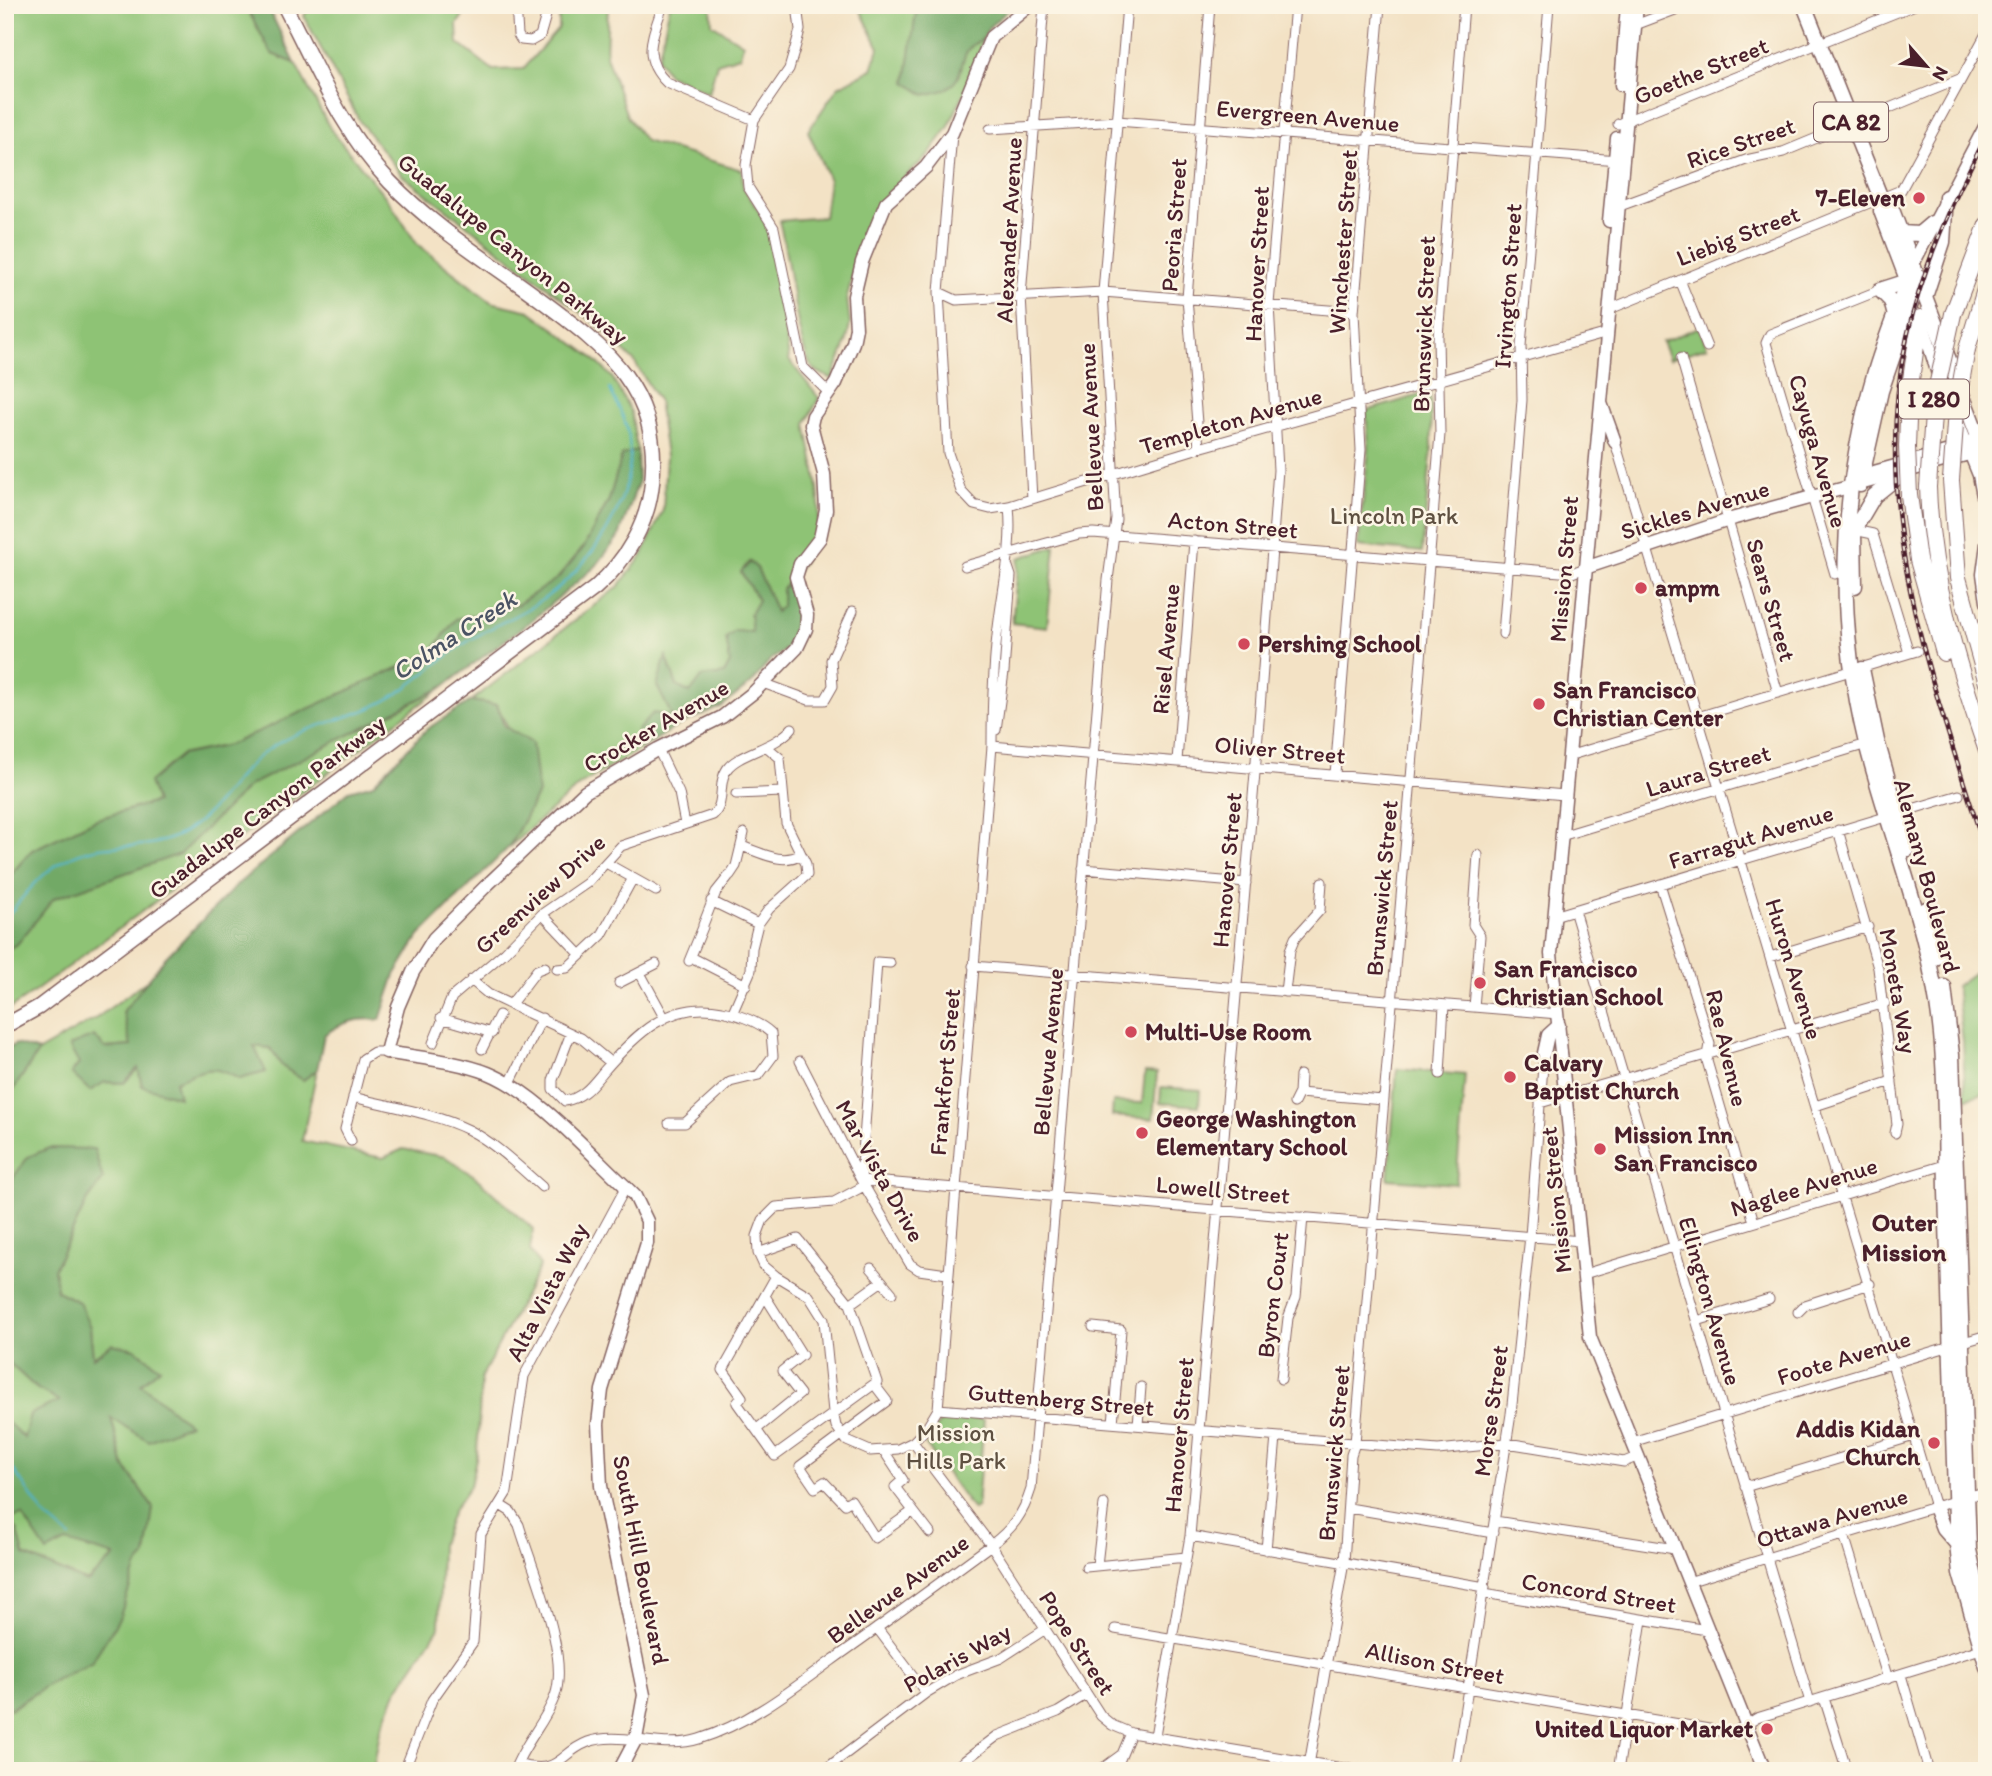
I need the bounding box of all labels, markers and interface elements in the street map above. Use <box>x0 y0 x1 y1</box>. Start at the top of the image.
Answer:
street label: Goethe Street <box>1629 30 1772 111</box>
north arrow <box>1890 32 1960 102</box>
text: N <box>1927 63 1954 85</box>
street label: Evergreen Avenue <box>1215 93 1401 138</box>
road number: CA 82 <box>1814 102 1888 141</box>
street label: Rice Street <box>1683 110 1799 175</box>
street label: Alexander Avenue <box>989 136 1028 323</box>
street label: Guadalupe Canyon Parkway <box>392 147 634 351</box>
street label: Winchester Street <box>1322 149 1363 335</box>
street label: Peoria Street <box>1154 157 1193 293</box>
place label: 7-Eleven <box>1815 183 1905 212</box>
street label: Hanover Street <box>1238 185 1275 343</box>
marker: 7-Eleven <box>1911 190 1927 206</box>
street label: Liebig Street <box>1672 199 1804 272</box>
street label: Irvington Street <box>1487 202 1528 369</box>
street label: Brunswick Street <box>1406 235 1441 413</box>
street label: Bellevue Avenue <box>1072 342 1109 512</box>
street label: Cayuga Avenue <box>1783 371 1854 531</box>
road number: I 280 <box>1899 380 1969 418</box>
street label: Templeton Avenue <box>1136 381 1325 460</box>
street label: Sickles Avenue <box>1617 473 1773 546</box>
street label: Mission Street <box>1543 494 1584 644</box>
park label: Lincoln Park <box>1330 501 1459 530</box>
street label: Acton Street <box>1167 504 1299 545</box>
street label: Sears Street <box>1740 535 1803 665</box>
place label: ampm <box>1655 573 1721 603</box>
marker: ampm <box>1633 580 1649 596</box>
water label: Colma Creek <box>386 582 524 687</box>
street label: Risel Avenue <box>1145 582 1186 716</box>
place label: Pershing School <box>1258 629 1422 659</box>
marker: Pershing School <box>1236 636 1252 652</box>
street label: Crocker Avenue <box>578 672 734 779</box>
place label: San Francisco Christian Center <box>1553 675 1724 732</box>
marker: San Francisco Christian Center <box>1531 696 1547 712</box>
street label: Guadalupe Canyon Parkway <box>143 708 391 905</box>
street label: Oliver Street <box>1213 729 1347 770</box>
street label: Laura Street <box>1642 738 1774 803</box>
street label: Alemany Boulevard <box>1888 775 1967 976</box>
street label: Hanover Street <box>1205 791 1248 949</box>
street label: Farragut Avenue <box>1665 798 1837 875</box>
street label: Brunswick Street <box>1359 799 1404 977</box>
street label: Greenview Drive <box>468 827 611 960</box>
street label: Huron Avenue <box>1759 895 1830 1043</box>
street label: Moneta Way <box>1873 926 1924 1056</box>
place label: San Francisco Christian School <box>1494 954 1663 1011</box>
street label: Bellevue Avenue <box>1026 967 1069 1137</box>
marker: San Francisco Christian School <box>1472 975 1488 991</box>
street label: Frankfort Street <box>923 987 966 1157</box>
street label: Rae Avenue <box>1700 987 1755 1109</box>
place label: Multi-Use Room <box>1145 1017 1312 1046</box>
marker: Multi-Use Room <box>1123 1024 1139 1040</box>
place label: Calvary Baptist Church <box>1524 1048 1680 1106</box>
marker: Calvary Baptist Church <box>1502 1069 1518 1085</box>
street label: Mar Vista Drive <box>829 1095 931 1247</box>
place label: George Washington Elementary School <box>1156 1104 1356 1162</box>
place label: Mission Inn San Francisco <box>1614 1120 1757 1177</box>
marker: George Washington Elementary School <box>1134 1125 1150 1141</box>
street label: Mission Street <box>1533 1125 1578 1275</box>
marker: Mission Inn San Francisco <box>1592 1141 1608 1157</box>
street label: Naglee Avenue <box>1727 1150 1881 1223</box>
street label: Lowell Street <box>1155 1169 1291 1210</box>
district label: Outer Mission <box>1862 1206 1947 1268</box>
street label: Ellington Avenue <box>1673 1213 1748 1389</box>
street label: Alta Vista Way <box>499 1218 594 1366</box>
street label: Byron Court <box>1250 1230 1295 1359</box>
street label: Foote Avenue <box>1774 1323 1914 1392</box>
street label: Morse Street <box>1467 1343 1514 1478</box>
street label: Hanover Street <box>1157 1356 1200 1514</box>
street label: Brunswick Street <box>1311 1364 1356 1542</box>
street label: Guttenberg Street <box>967 1377 1155 1422</box>
place label: Addis Kidan Church <box>1795 1414 1921 1471</box>
park label: Mission Hills Park <box>906 1418 1006 1475</box>
marker: Addis Kidan Church <box>1926 1435 1942 1451</box>
street label: South Hill Boulevard <box>607 1453 676 1667</box>
street label: Ottawa Avenue <box>1753 1481 1911 1554</box>
street label: Bellevue Avenue <box>821 1527 974 1650</box>
street label: Concord Street <box>1520 1566 1679 1619</box>
street label: Pope Street <box>1033 1585 1122 1700</box>
street label: Polaris Way <box>898 1616 1016 1699</box>
street label: Allison Street <box>1363 1635 1507 1690</box>
place label: United Liquor Market <box>1535 1714 1753 1744</box>
marker: United Liquor Market <box>1759 1721 1775 1737</box>

